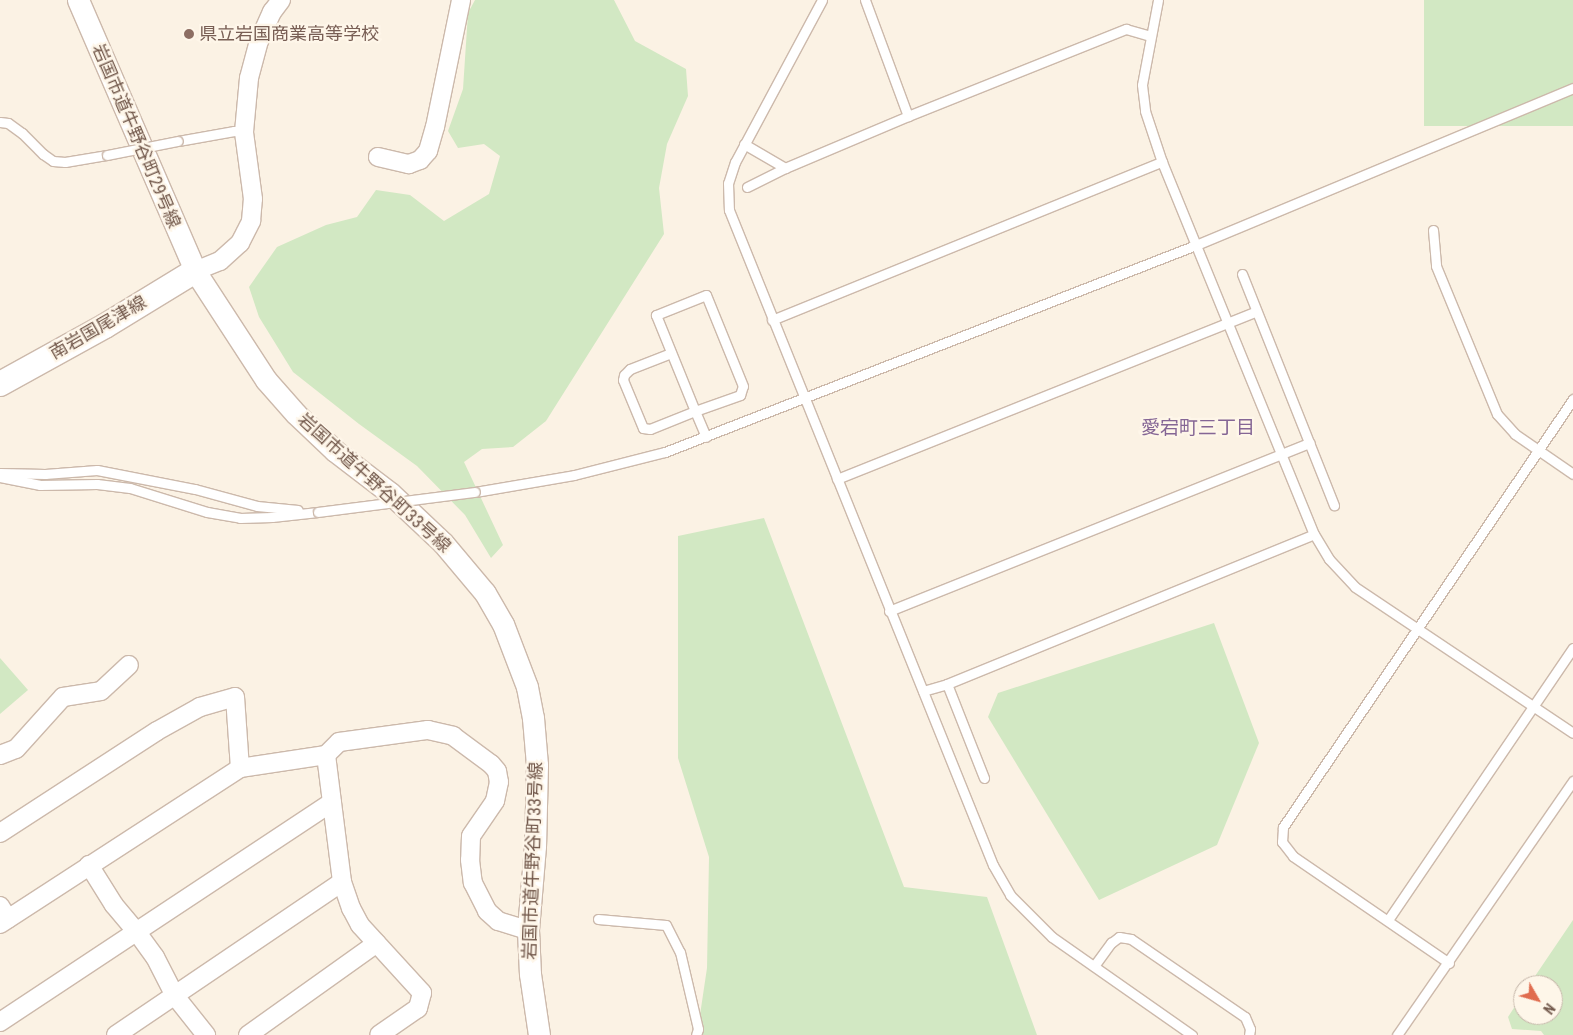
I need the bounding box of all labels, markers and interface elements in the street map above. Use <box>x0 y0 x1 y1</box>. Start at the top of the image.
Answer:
place label: 県立岩国商業高等学校 <box>199 23 379 45</box>
marker: 県立岩国商業高等学校 <box>183 28 195 40</box>
street label: 岩国市道牛野谷町29号線 <box>87 41 185 231</box>
street label: 南岩国尾津線 <box>46 292 150 364</box>
street label: 岩国市道牛野谷町33号線 <box>293 409 455 557</box>
district label: 愛宕町三丁目 <box>1141 417 1255 439</box>
street label: 岩国市道牛野谷町33号線 <box>519 762 547 960</box>
north arrow <box>1513 975 1563 1025</box>
text: N <box>1540 1000 1558 1017</box>

